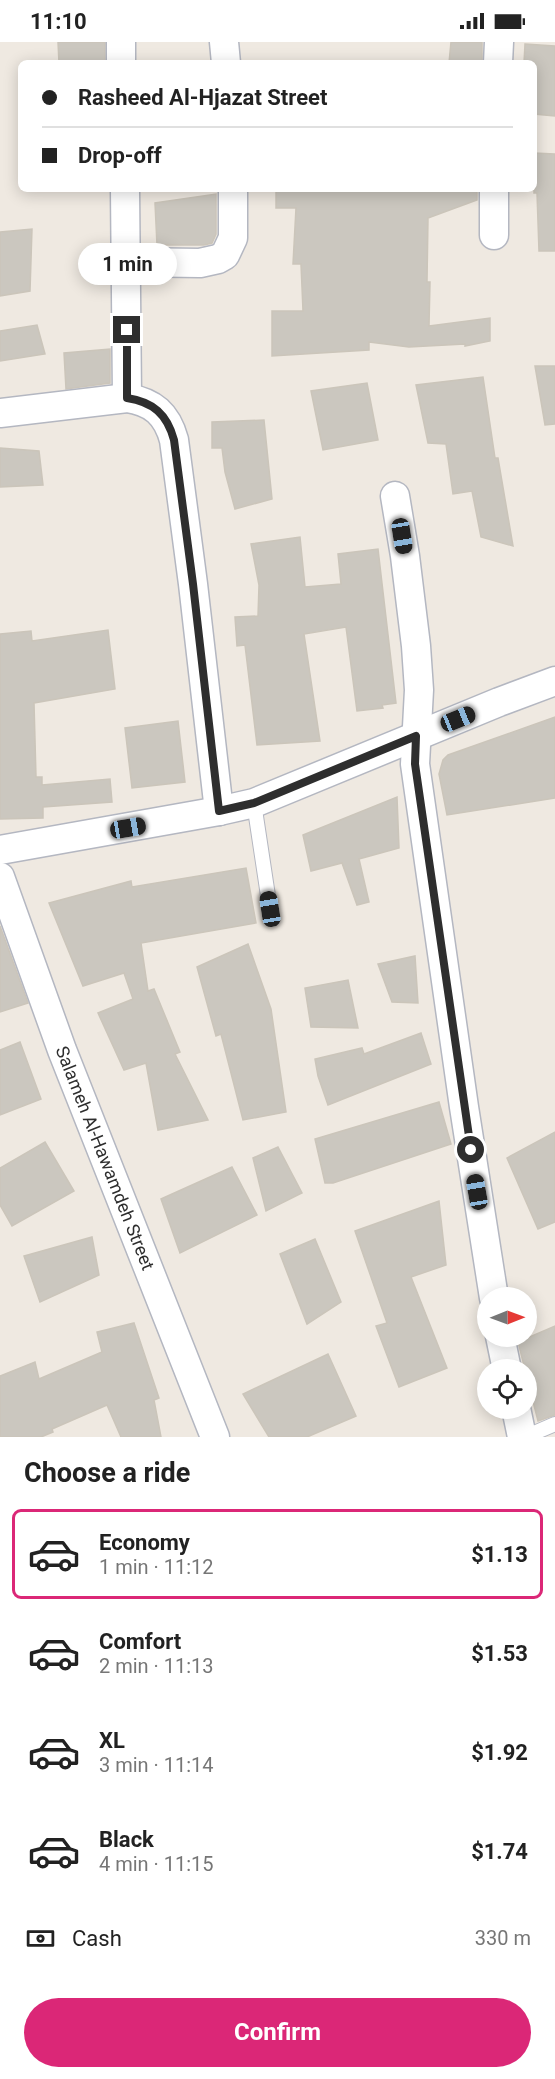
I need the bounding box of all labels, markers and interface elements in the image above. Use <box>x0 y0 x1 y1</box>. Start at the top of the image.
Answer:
text: 11:10 <box>30 9 87 34</box>
text: Rasheed Al-Hjazat Street <box>78 85 327 110</box>
text: Drop-off <box>78 143 162 168</box>
callout: 1 min <box>78 243 176 285</box>
text: 1 min <box>102 252 153 276</box>
route end <box>113 316 140 343</box>
car <box>390 517 414 555</box>
car <box>438 704 478 734</box>
car <box>109 816 147 840</box>
car <box>258 890 282 928</box>
street label: Salameh Al-Hawamdeh Street <box>52 1043 159 1273</box>
route start <box>457 1136 484 1163</box>
car <box>465 1173 489 1211</box>
north arrow <box>477 1287 537 1347</box>
map controls <box>477 1287 537 1419</box>
button: locate <box>477 1359 537 1419</box>
text: Choose a ride <box>24 1457 190 1489</box>
icon: car <box>27 1527 81 1581</box>
text: Economy <box>99 1530 190 1555</box>
text: $1.13 <box>471 1542 528 1567</box>
text: 1 min · 11:12 <box>99 1555 214 1579</box>
icon: car <box>27 1626 81 1680</box>
text: Comfort <box>99 1629 181 1654</box>
text: $1.53 <box>471 1641 528 1666</box>
text: 2 min · 11:13 <box>99 1654 214 1678</box>
icon: car <box>27 1725 81 1779</box>
text: XL <box>99 1728 125 1753</box>
text: $1.92 <box>471 1740 528 1765</box>
text: 3 min · 11:14 <box>99 1753 214 1777</box>
icon: car <box>27 1824 81 1878</box>
text: Black <box>99 1827 154 1852</box>
text: $1.74 <box>471 1839 528 1864</box>
text: 4 min · 11:15 <box>99 1852 214 1876</box>
icon: cash <box>24 1922 57 1955</box>
text: Cash <box>72 1926 122 1951</box>
text: 330 m <box>475 1926 531 1950</box>
button: Confirm <box>24 1998 531 2067</box>

